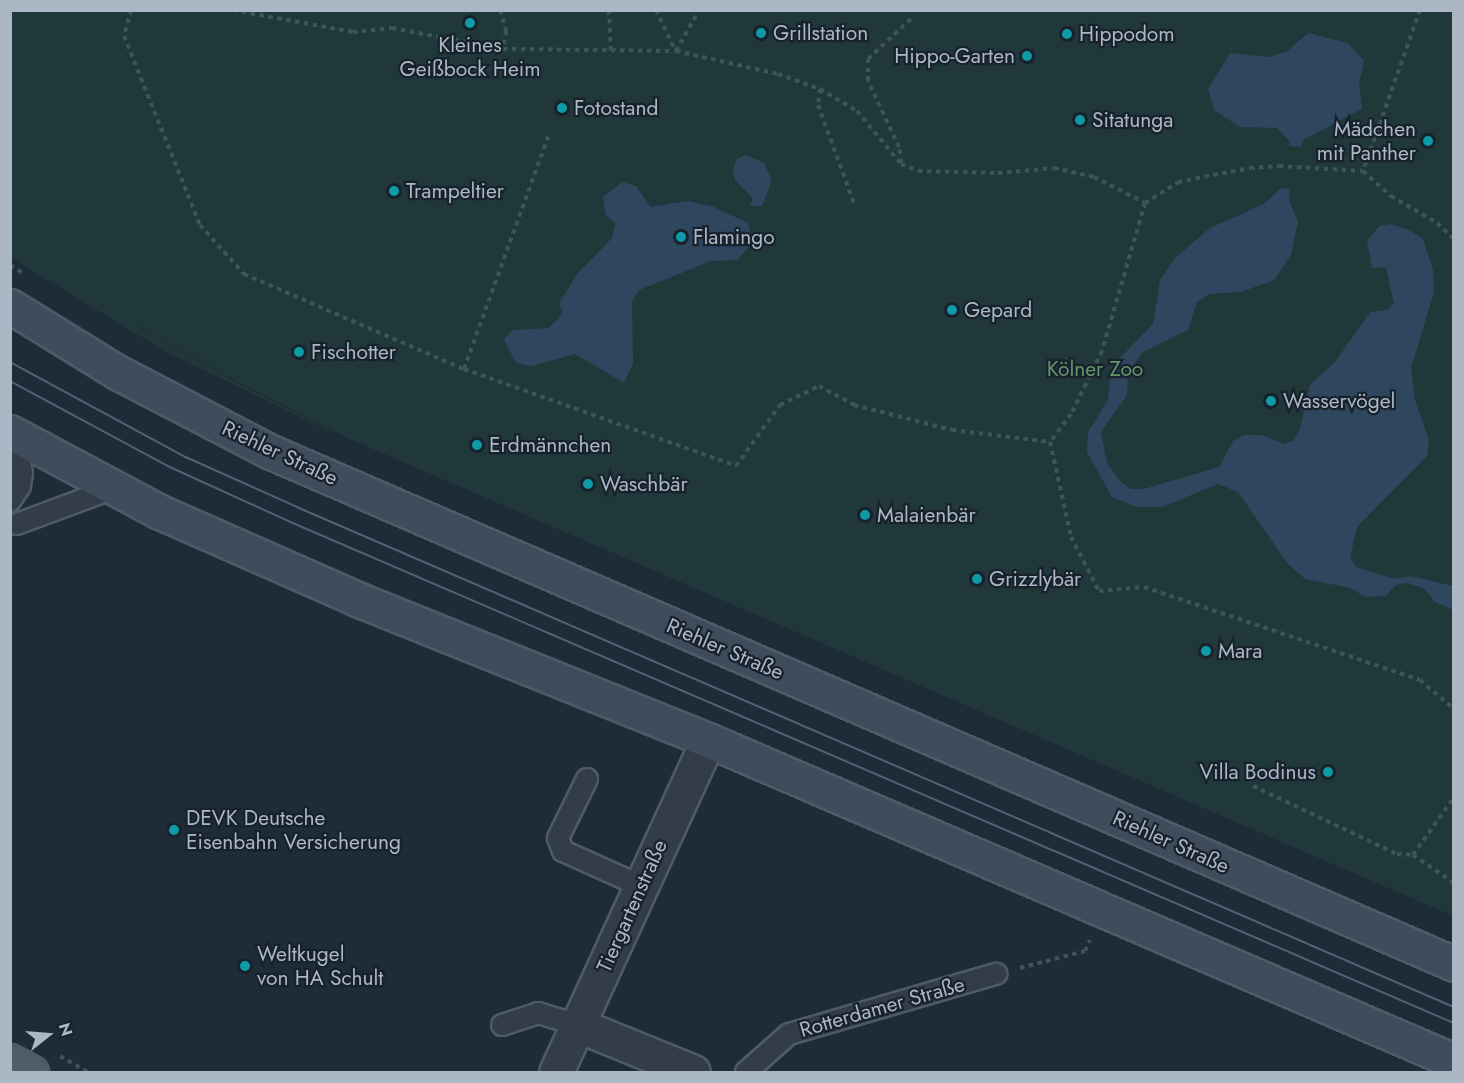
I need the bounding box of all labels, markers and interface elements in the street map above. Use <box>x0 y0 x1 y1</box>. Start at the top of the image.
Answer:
marker: Kleines Geißbock Heim <box>463 16 477 30</box>
place label: Grillstation <box>773 20 868 46</box>
place label: Hippodom <box>1079 21 1175 47</box>
marker: Grillstation <box>754 26 768 40</box>
marker: Hippodom <box>1060 27 1074 41</box>
place label: Kleines Geißbock Heim <box>399 32 541 82</box>
place label: Hippo-Garten <box>894 43 1015 69</box>
marker: Hippo-Garten <box>1020 49 1034 63</box>
place label: Fotostand <box>574 95 658 121</box>
marker: Fotostand <box>555 101 569 115</box>
place label: Sitatunga <box>1092 107 1173 133</box>
marker: Sitatunga <box>1073 113 1087 127</box>
place label: Mädchen mit Panther <box>1317 116 1416 166</box>
marker: Mädchen mit Panther <box>1421 134 1435 148</box>
place label: Trampeltier <box>406 178 504 204</box>
marker: Trampeltier <box>387 184 401 198</box>
place label: Flamingo <box>693 224 775 250</box>
marker: Flamingo <box>674 230 688 244</box>
place label: Gepard <box>964 297 1032 323</box>
marker: Gepard <box>945 303 959 317</box>
place label: Fischotter <box>311 339 396 365</box>
marker: Fischotter <box>292 345 306 359</box>
park label: Kölner Zoo <box>1047 356 1143 382</box>
place label: Wasservögel <box>1283 388 1395 414</box>
marker: Wasservögel <box>1264 394 1278 408</box>
street label: Riehler Straße <box>218 415 342 491</box>
place label: Erdmännchen <box>489 432 611 458</box>
marker: Erdmännchen <box>470 438 484 452</box>
place label: Waschbär <box>600 471 688 497</box>
marker: Waschbär <box>581 477 595 491</box>
place label: Malaienbär <box>877 502 976 528</box>
marker: Malaienbär <box>858 508 872 522</box>
place label: Grizzlybär <box>989 566 1081 592</box>
marker: Grizzlybär <box>970 572 984 586</box>
street label: Riehler Straße <box>663 613 787 685</box>
place label: Mara <box>1218 638 1262 664</box>
marker: Mara <box>1199 644 1213 658</box>
place label: Villa Bodinus <box>1199 759 1316 785</box>
marker: Villa Bodinus <box>1321 765 1335 779</box>
place label: DEVK Deutsche Eisenbahn Versicherung <box>186 805 401 855</box>
street label: Riehler Straße <box>1109 805 1233 879</box>
marker: DEVK Deutsche Eisenbahn Versicherung <box>167 823 181 837</box>
street label: Tiergartenstraße <box>591 836 673 976</box>
place label: Weltkugel von HA Schult <box>257 941 383 991</box>
marker: Weltkugel von HA Schult <box>238 959 252 973</box>
street label: Rotterdamer Straße <box>797 971 967 1043</box>
north arrow <box>18 1005 78 1065</box>
text: N <box>53 1020 79 1039</box>

